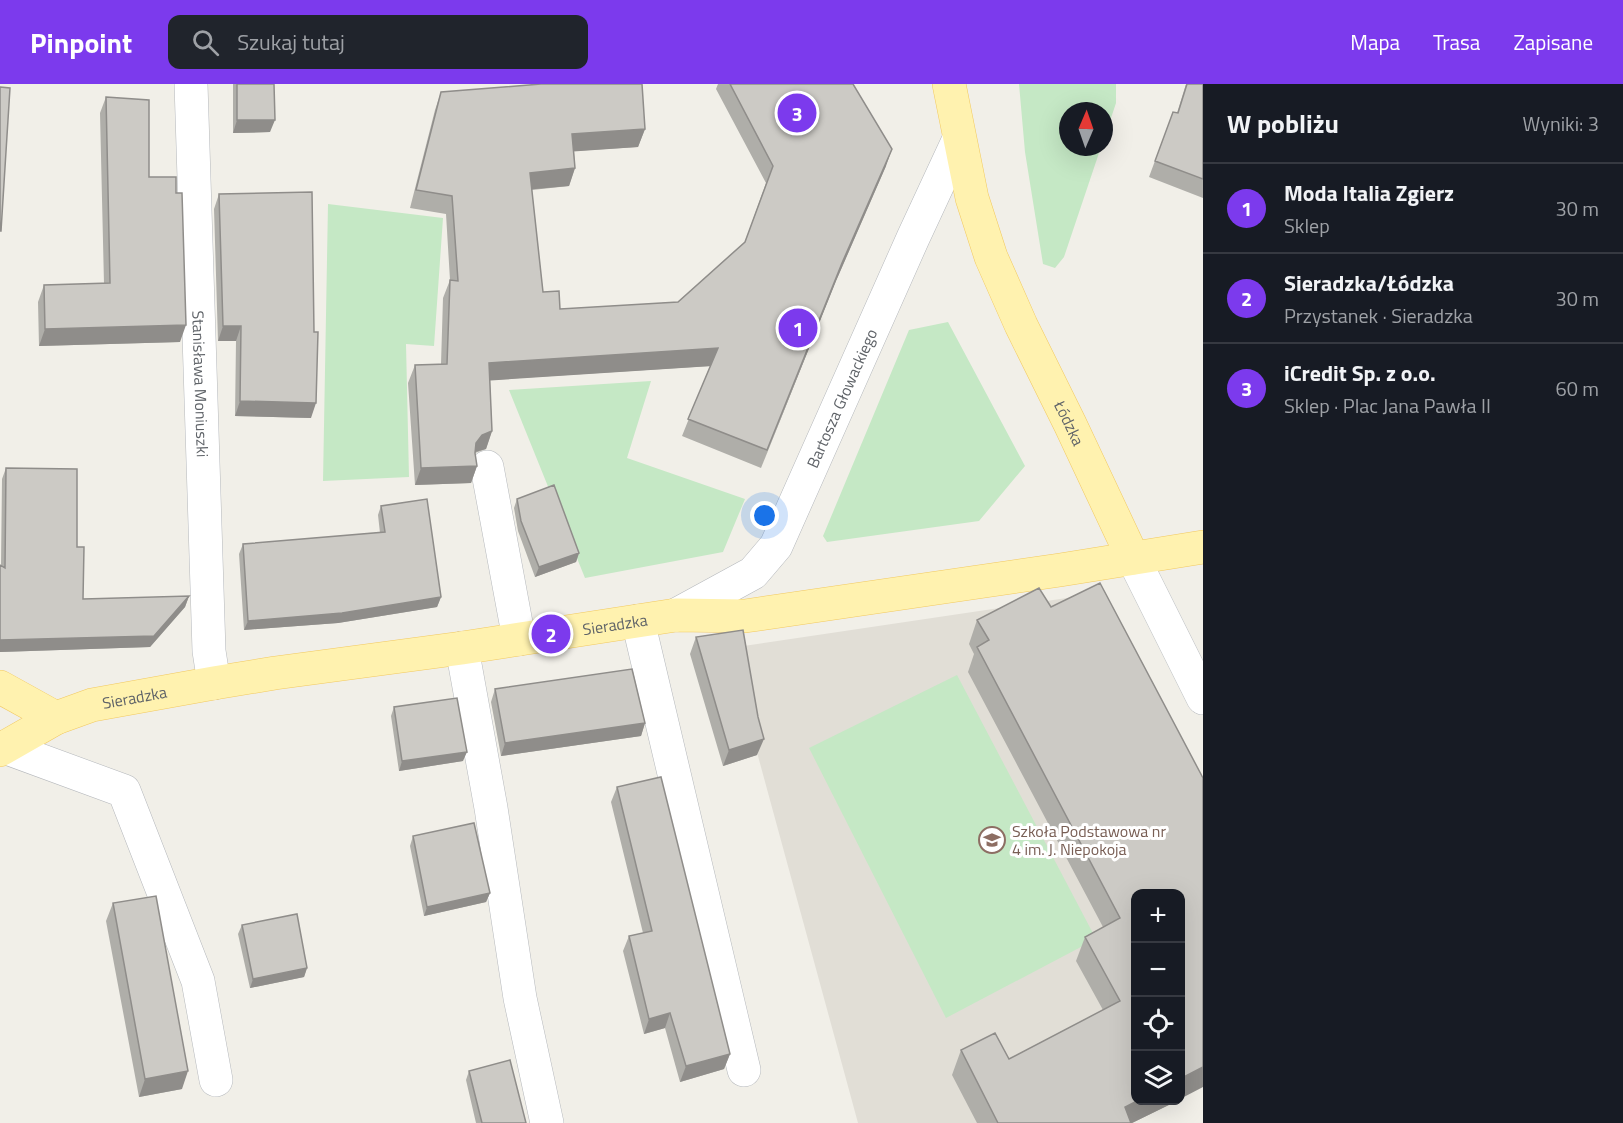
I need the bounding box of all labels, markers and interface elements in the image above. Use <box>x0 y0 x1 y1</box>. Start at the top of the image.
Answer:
search box <box>168 15 588 69</box>
text: Pinpoint <box>30 21 132 64</box>
text: Szukaj tutaj <box>237 25 345 59</box>
icon: search <box>189 26 222 59</box>
text: Mapa <box>1350 26 1400 58</box>
text: Trasa <box>1433 26 1480 58</box>
text: Zapisane <box>1513 26 1593 58</box>
pin: 3 <box>778 90 816 135</box>
north arrow <box>1059 102 1113 156</box>
text: W pobliżu <box>1227 104 1339 143</box>
text: Wyniki: 3 <box>1523 108 1599 139</box>
text: Moda Italia Zgierz <box>1284 176 1454 210</box>
text: 1 <box>1241 193 1252 224</box>
text: 30 m <box>1555 193 1599 224</box>
text: Sklep <box>1284 210 1330 241</box>
text: Sieradzka/Łódzka <box>1284 266 1454 300</box>
text: 2 <box>1241 283 1252 314</box>
text: 30 m <box>1555 283 1599 314</box>
text: Przystanek · Sieradzka <box>1284 300 1473 331</box>
pin: 1 <box>778 306 818 350</box>
street label: Stanisława Moniuszki <box>186 310 215 458</box>
street label: Bartosza Głowackiego <box>800 325 883 472</box>
text: iCredit Sp. z o.o. <box>1284 356 1436 390</box>
text: 3 <box>1241 373 1252 404</box>
text: 60 m <box>1555 373 1599 404</box>
text: Sklep · Plac Jana Pawła II <box>1284 390 1491 421</box>
street label: Łódzka <box>1048 396 1091 450</box>
your location <box>750 501 779 530</box>
street label: Sieradzka <box>581 608 649 641</box>
pin: 2 <box>532 612 570 656</box>
street label: Sieradzka <box>100 680 169 715</box>
place label: Szkoła Podstawowa nr 4 im. J. Niepokoja <box>1012 819 1166 861</box>
school or university icon: Szkoła Podstawowa nr 4 im. J. Niepokoja <box>977 825 1007 855</box>
map controls <box>1131 889 1185 1105</box>
button: + <box>1131 889 1185 943</box>
button: − <box>1131 943 1185 997</box>
button: locate <box>1131 997 1185 1051</box>
button: layers <box>1131 1051 1185 1105</box>

